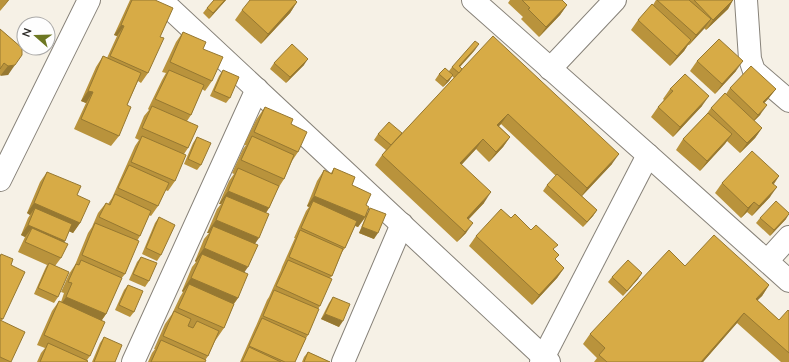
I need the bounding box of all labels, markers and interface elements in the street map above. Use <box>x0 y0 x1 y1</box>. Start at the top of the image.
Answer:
north arrow <box>16 16 56 56</box>
text: N <box>19 26 35 39</box>

